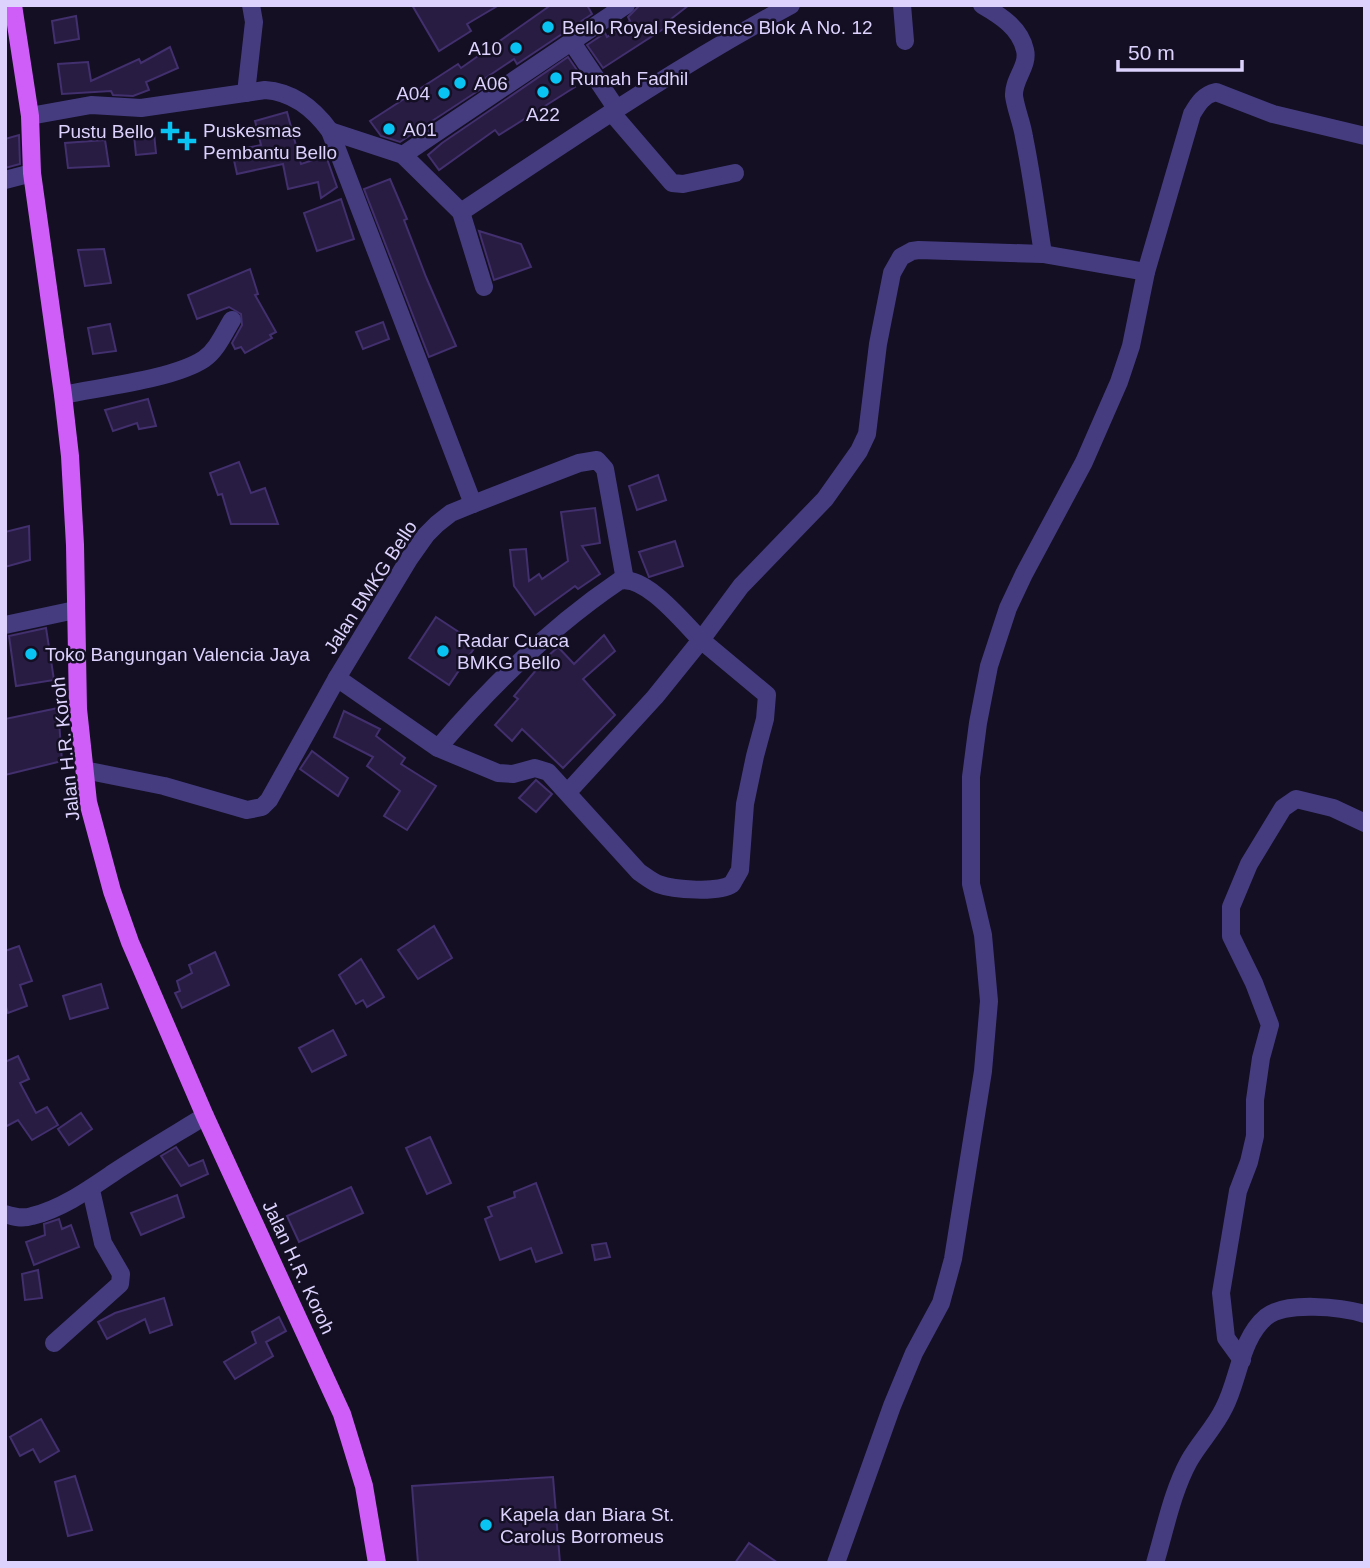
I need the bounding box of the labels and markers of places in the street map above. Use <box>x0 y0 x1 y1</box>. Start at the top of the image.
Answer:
place label: Bello Royal Residence Blok A No. 12 <box>562 17 873 38</box>
marker: Bello Royal Residence Blok A No. 12 <box>540 19 556 35</box>
place label: A10 <box>468 38 502 59</box>
marker: A10 <box>508 40 524 56</box>
place label: Rumah Fadhil <box>570 68 688 89</box>
marker: Rumah Fadhil <box>548 70 564 86</box>
place label: A06 <box>474 73 508 94</box>
marker: A06 <box>452 75 468 91</box>
place label: A04 <box>396 83 430 104</box>
marker: A22 <box>535 84 551 100</box>
marker: A04 <box>436 85 452 101</box>
place label: A22 <box>526 104 560 125</box>
place label: A01 <box>403 119 437 140</box>
place label: Puskesmas Pembantu Bello <box>203 120 337 163</box>
place label: Pustu Bello <box>58 121 154 142</box>
marker: Pustu Bello <box>160 121 180 141</box>
marker: A01 <box>381 121 397 137</box>
marker: Puskesmas Pembantu Bello <box>177 131 197 151</box>
place label: Radar Cuaca BMKG Bello <box>457 630 569 673</box>
marker: Radar Cuaca BMKG Bello <box>435 643 451 659</box>
place label: Toko Bangungan Valencia Jaya <box>45 644 310 665</box>
marker: Toko Bangungan Valencia Jaya <box>23 646 39 662</box>
place label: Kapela dan Biara St. Carolus Borromeus <box>500 1504 674 1547</box>
marker: Kapela dan Biara St. Carolus Borromeus <box>478 1517 494 1533</box>

